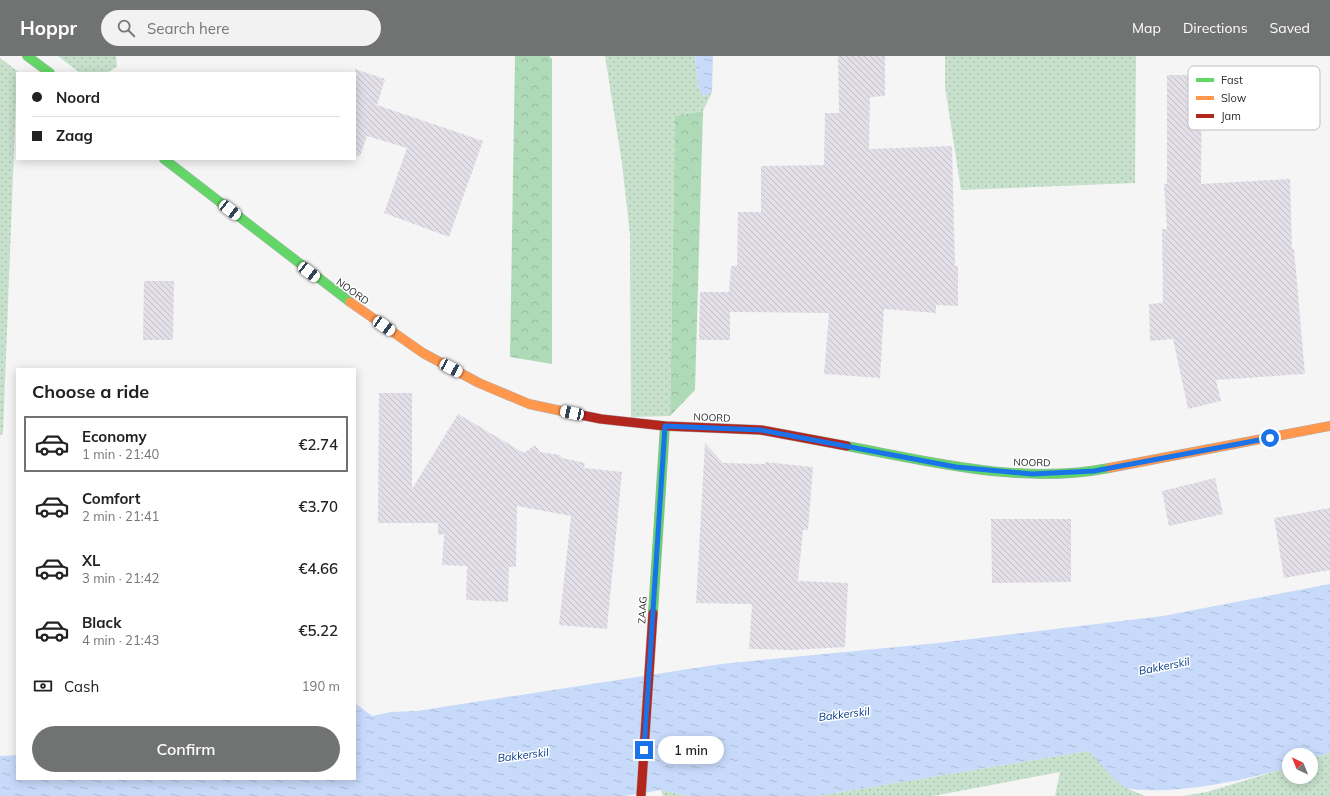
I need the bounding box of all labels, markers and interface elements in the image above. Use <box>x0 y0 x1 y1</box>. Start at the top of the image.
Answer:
search box <box>101 10 381 46</box>
text: Hoppr <box>20 16 77 40</box>
icon: search <box>115 17 137 39</box>
text: Search here <box>147 19 229 38</box>
text: Map <box>1132 19 1161 37</box>
text: Directions <box>1183 19 1248 37</box>
text: Saved <box>1270 19 1310 37</box>
legend <box>1188 66 1320 130</box>
text: Fast <box>1221 73 1243 87</box>
text: Noord <box>56 88 100 107</box>
text: Slow <box>1221 91 1247 105</box>
text: Jam <box>1221 109 1241 123</box>
text: Zaag <box>56 126 93 145</box>
car <box>217 198 243 222</box>
car <box>296 260 322 284</box>
street label: NOORD <box>334 275 372 307</box>
car <box>371 314 397 338</box>
car <box>438 357 464 379</box>
text: Choose a ride <box>32 380 149 403</box>
car <box>559 405 585 421</box>
street label: NOORD <box>693 410 731 425</box>
icon: car <box>34 426 70 462</box>
text: Economy <box>82 427 147 446</box>
route start <box>1261 429 1279 447</box>
text: €2.74 <box>298 435 338 454</box>
text: 1 min · 21:40 <box>82 446 159 462</box>
street label: NOORD <box>1013 456 1051 469</box>
icon: car <box>34 488 70 524</box>
text: Comfort <box>82 489 140 508</box>
text: €3.70 <box>298 497 338 516</box>
text: 2 min · 21:41 <box>82 508 159 524</box>
icon: car <box>34 550 70 586</box>
text: XL <box>82 551 100 570</box>
text: €4.66 <box>298 559 338 578</box>
text: 3 min · 21:42 <box>82 570 159 586</box>
street label: ZAAG <box>635 596 650 624</box>
icon: car <box>34 612 70 648</box>
text: Black <box>82 613 121 632</box>
text: €5.22 <box>298 621 338 640</box>
text: 4 min · 21:43 <box>82 632 159 648</box>
water label: Bakkerskil <box>1137 654 1191 678</box>
icon: cash <box>32 675 54 697</box>
text: Cash <box>64 677 99 696</box>
text: 190 m <box>302 678 340 694</box>
water label: Bakkerskil <box>818 704 871 724</box>
button: Confirm <box>32 726 340 772</box>
callout: 1 min <box>658 736 724 764</box>
route end <box>635 741 653 759</box>
text: 1 min <box>674 742 708 758</box>
water label: Bakkerskil <box>497 745 550 765</box>
north arrow <box>1282 748 1318 784</box>
map controls <box>1282 748 1318 784</box>

